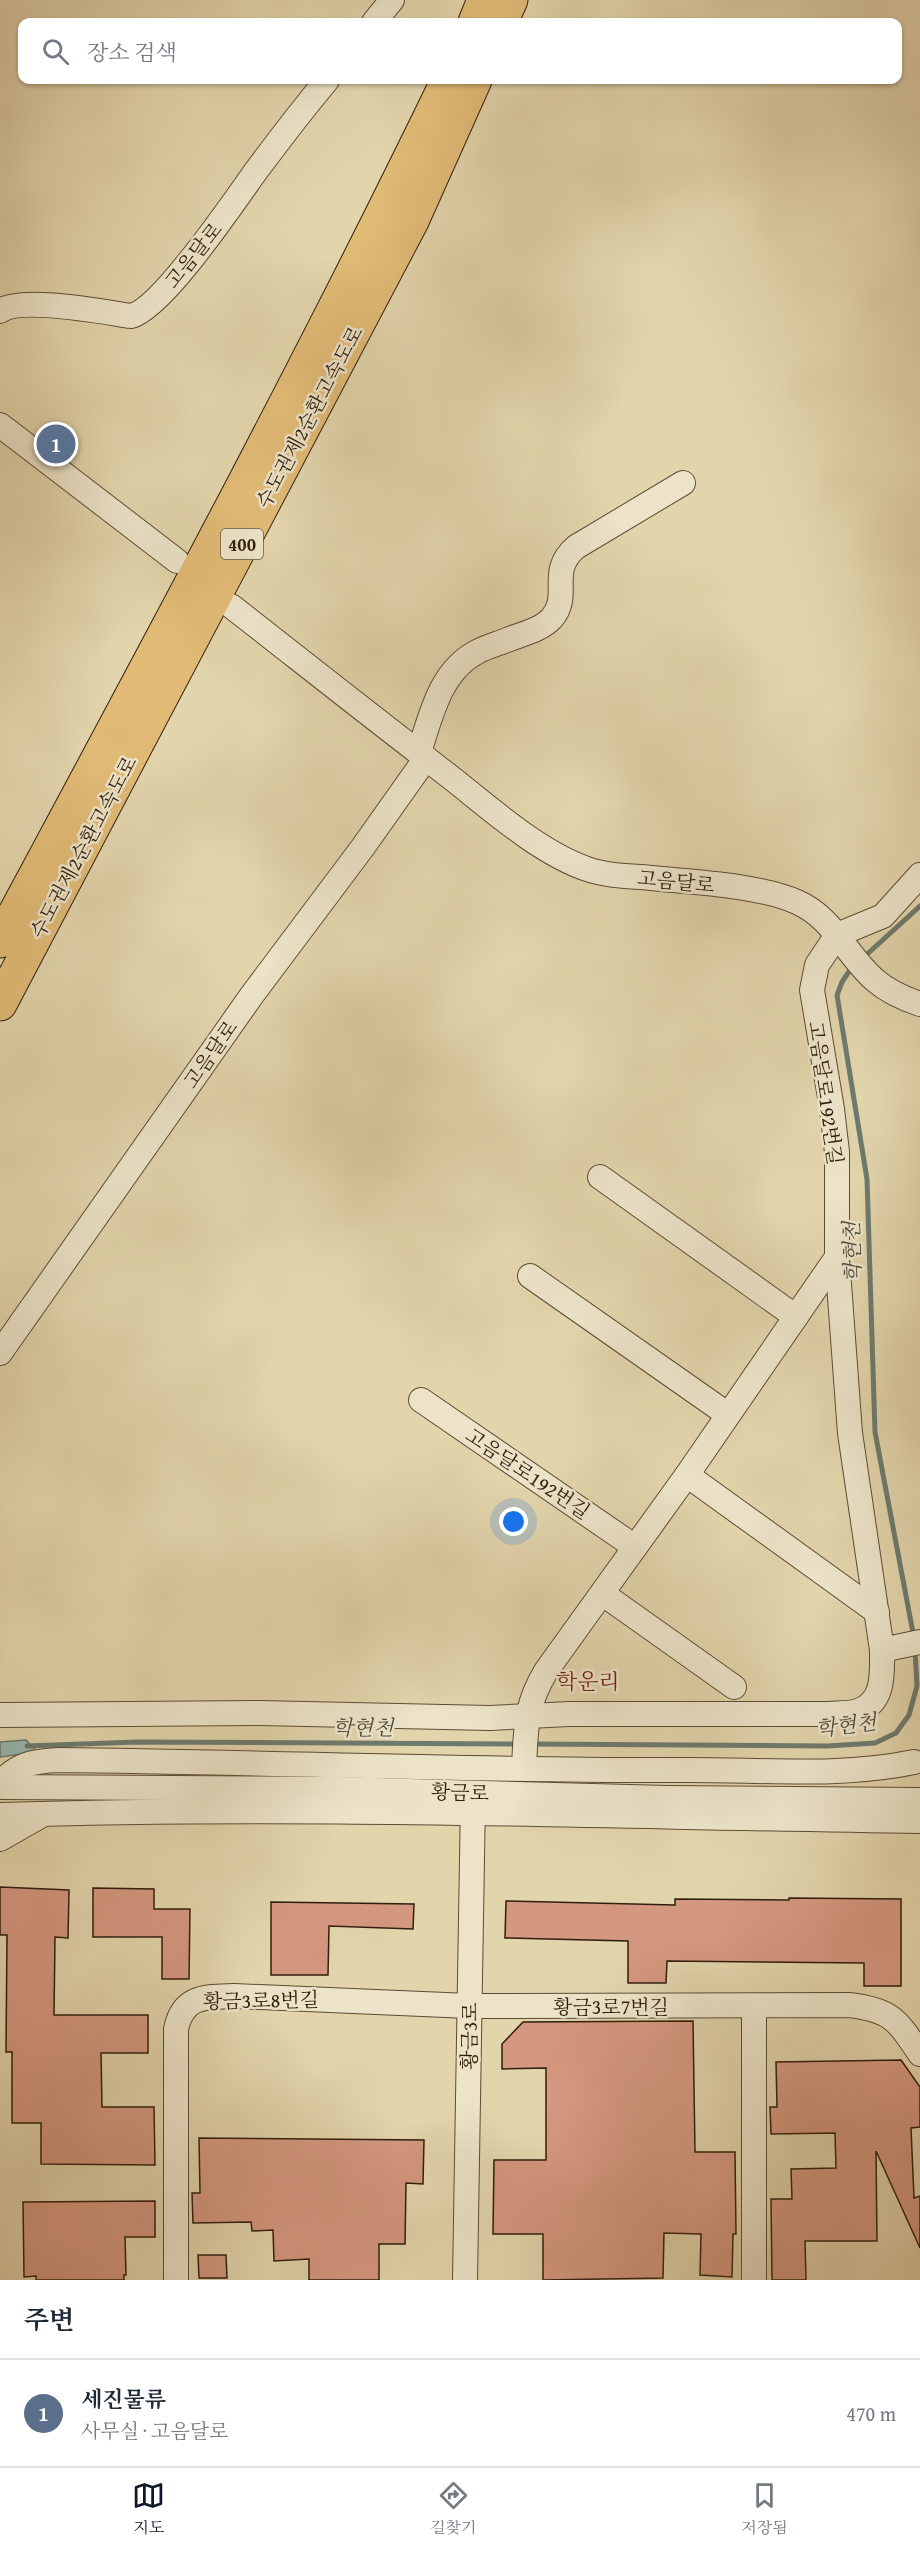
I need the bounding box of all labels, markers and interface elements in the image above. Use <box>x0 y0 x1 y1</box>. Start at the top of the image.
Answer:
search box <box>18 18 902 84</box>
icon: search <box>39 35 72 68</box>
text: 장소 검색 <box>87 36 177 68</box>
street label: 고음달로 <box>157 216 229 294</box>
street label: 수도권제2순환고속도로 <box>249 321 369 513</box>
pin: 1 <box>36 422 76 466</box>
road number: 400 <box>221 529 263 559</box>
street label: 수도권제2순환고속도로 <box>23 751 143 943</box>
street label: 고음달로 <box>636 863 716 899</box>
street label: 고음달로 <box>176 1014 244 1094</box>
street label: 고음달로192번길 <box>802 1019 850 1167</box>
water label: 학현천 <box>835 1219 869 1283</box>
street label: 고음달로192번길 <box>460 1420 596 1526</box>
your location <box>499 1507 528 1536</box>
district label: 학운리 <box>556 1665 620 1697</box>
water label: 학현천 <box>814 1706 880 1744</box>
water label: 학현천 <box>333 1712 395 1743</box>
street label: 황금로 <box>431 1776 489 1808</box>
street label: 황금3로8번길 <box>203 1984 319 2016</box>
street label: 황금3로7번길 <box>553 1992 669 2021</box>
street label: 황금3로 <box>454 2002 484 2070</box>
text: 주변 <box>24 2300 74 2339</box>
text: 세진물류 <box>81 2383 166 2415</box>
text: 1 <box>38 2399 49 2428</box>
text: 470 m <box>846 2399 896 2428</box>
text: 사무실 · 고음달로 <box>81 2416 228 2445</box>
tab: 지도 <box>132 2479 165 2539</box>
tab: 길찾기 <box>430 2479 477 2539</box>
tab: 저장됨 <box>741 2479 788 2539</box>

